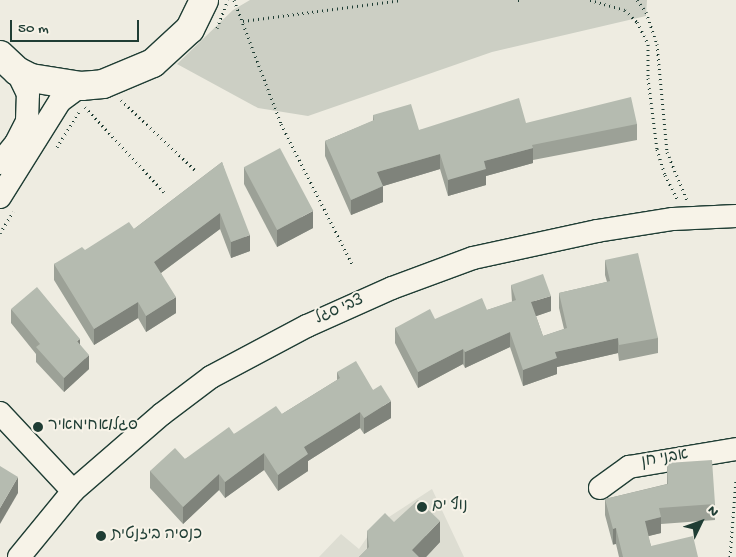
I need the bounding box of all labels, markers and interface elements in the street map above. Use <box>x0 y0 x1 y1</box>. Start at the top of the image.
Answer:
scale bar <box>12 10 141 42</box>
text: 50 m <box>18 20 49 38</box>
street label: צבי סגל <box>313 292 367 330</box>
place label: סגל/אחימאיר <box>48 417 138 437</box>
marker: סגל/אחימאיר <box>32 421 44 433</box>
street label: אבני חן <box>640 446 690 474</box>
place label: נוף ים <box>432 497 468 517</box>
north arrow <box>676 497 726 547</box>
marker: נוף ים <box>416 501 428 513</box>
text: N <box>703 503 722 521</box>
place label: כנסיה ביזנטית <box>111 526 202 546</box>
marker: כנסיה ביזנטית <box>95 530 107 542</box>

